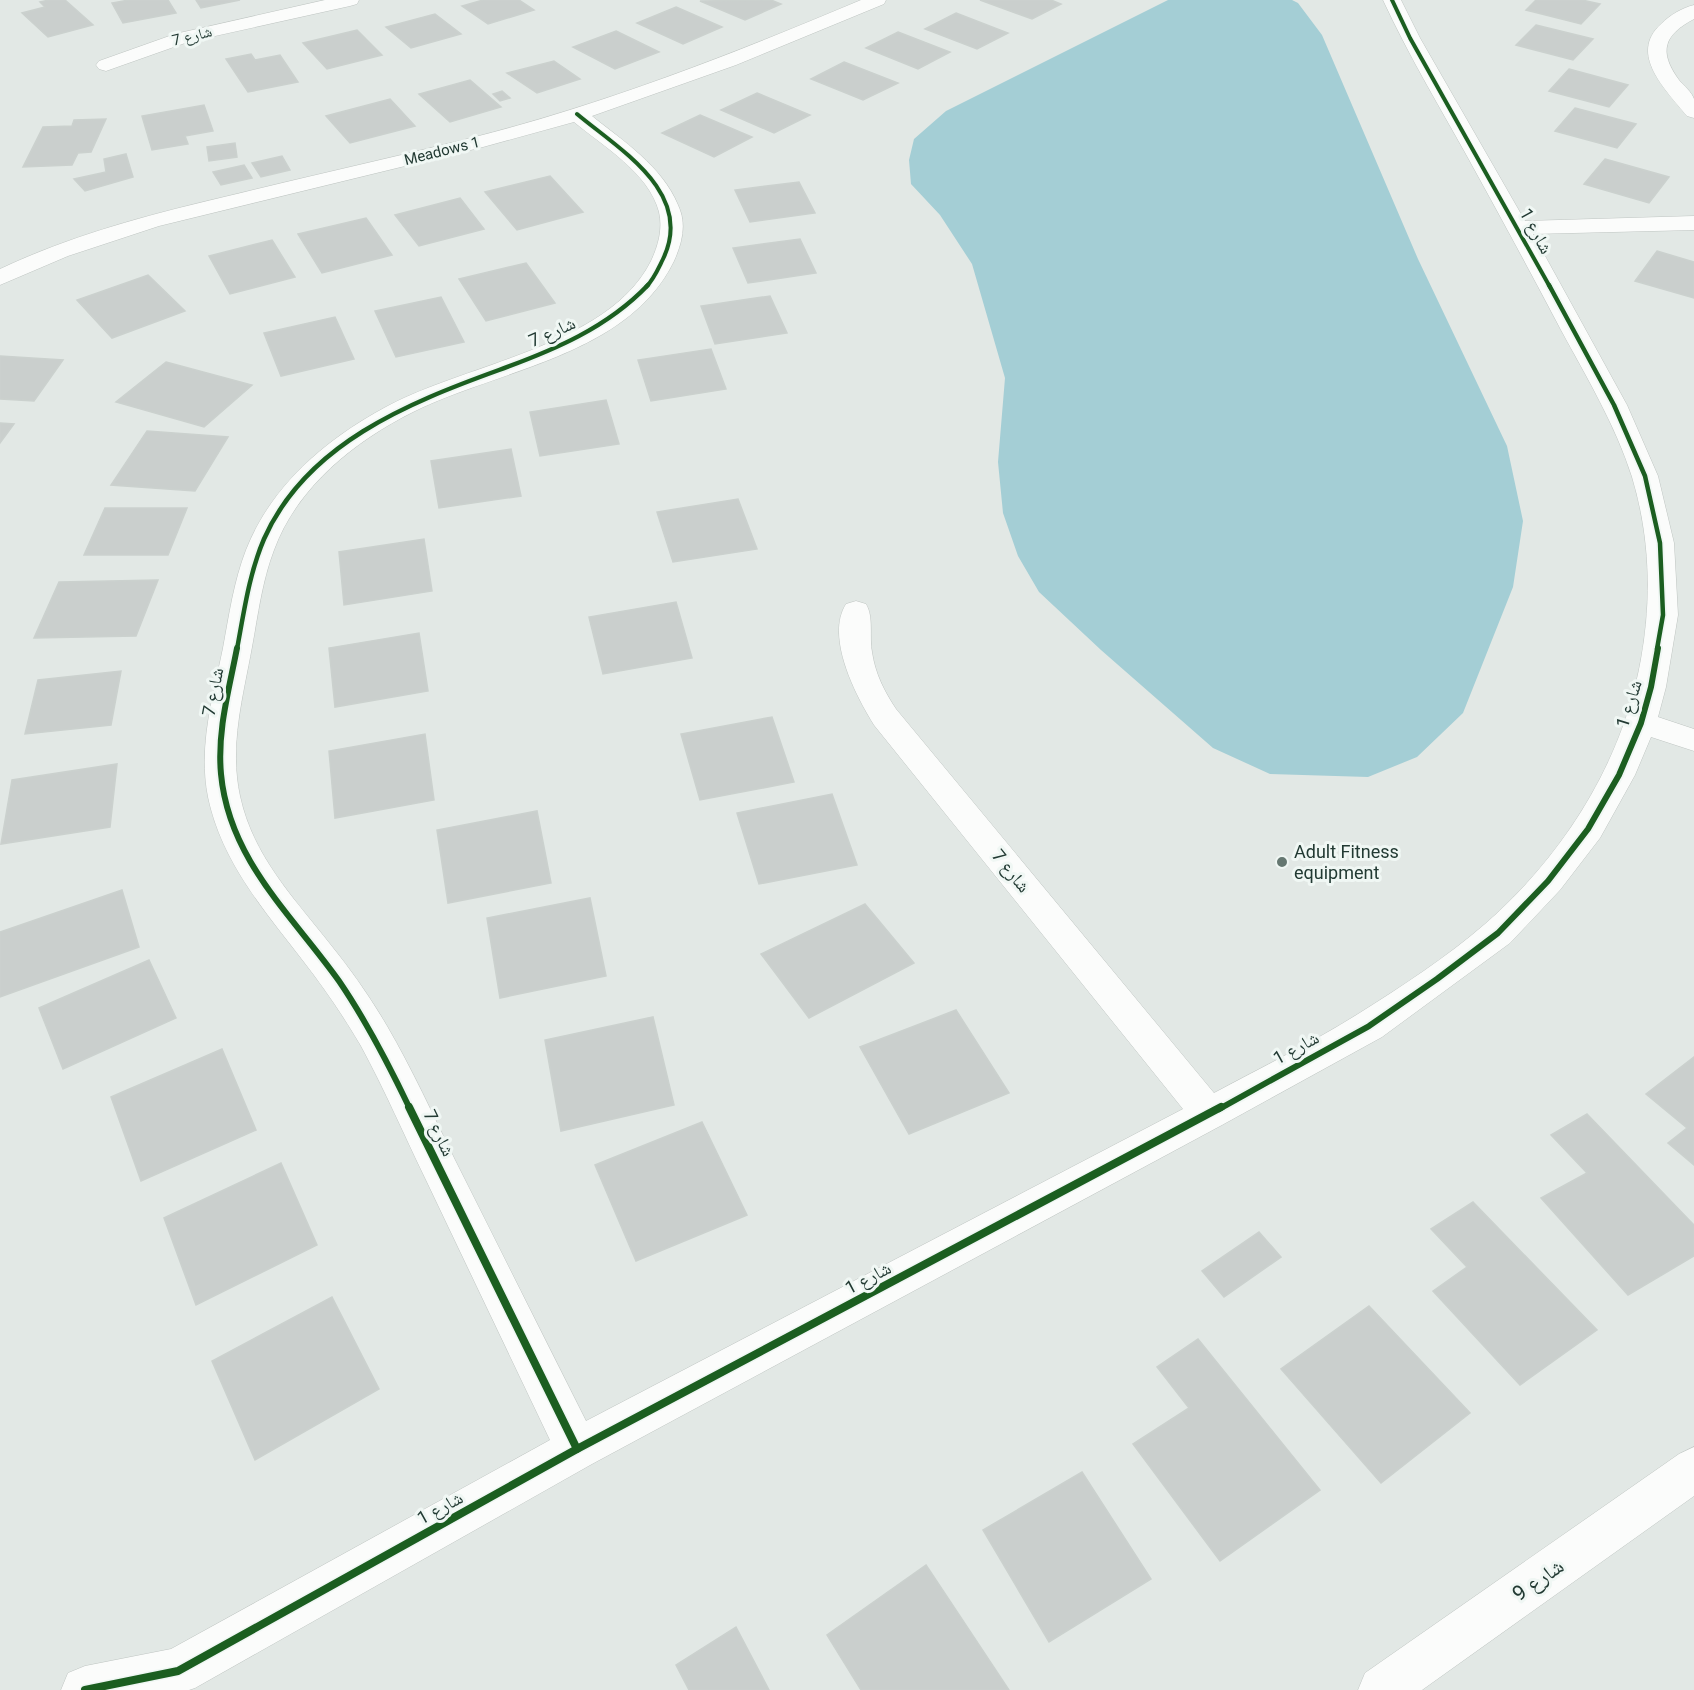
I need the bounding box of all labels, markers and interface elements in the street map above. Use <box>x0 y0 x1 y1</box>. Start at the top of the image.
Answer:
street label: شارع 7 <box>170 22 214 51</box>
street label: Meadows 1 <box>402 133 482 169</box>
street label: شارع 1 <box>1515 204 1557 258</box>
street label: شارع 7 <box>525 312 579 352</box>
street label: شارع 7 <box>198 666 228 718</box>
street label: شارع 1 <box>1611 677 1647 731</box>
place label: Adult Fitness equipment <box>1294 841 1399 883</box>
street label: شارع 7 <box>987 845 1035 897</box>
marker: Adult Fitness equipment <box>1275 855 1289 869</box>
street label: شارع 1 <box>1269 1027 1323 1069</box>
street label: شارع 7 <box>418 1106 460 1160</box>
street label: شارع 1 <box>841 1257 895 1299</box>
street label: شارع 1 <box>413 1487 467 1529</box>
street label: شارع 9 <box>1508 1554 1569 1607</box>

